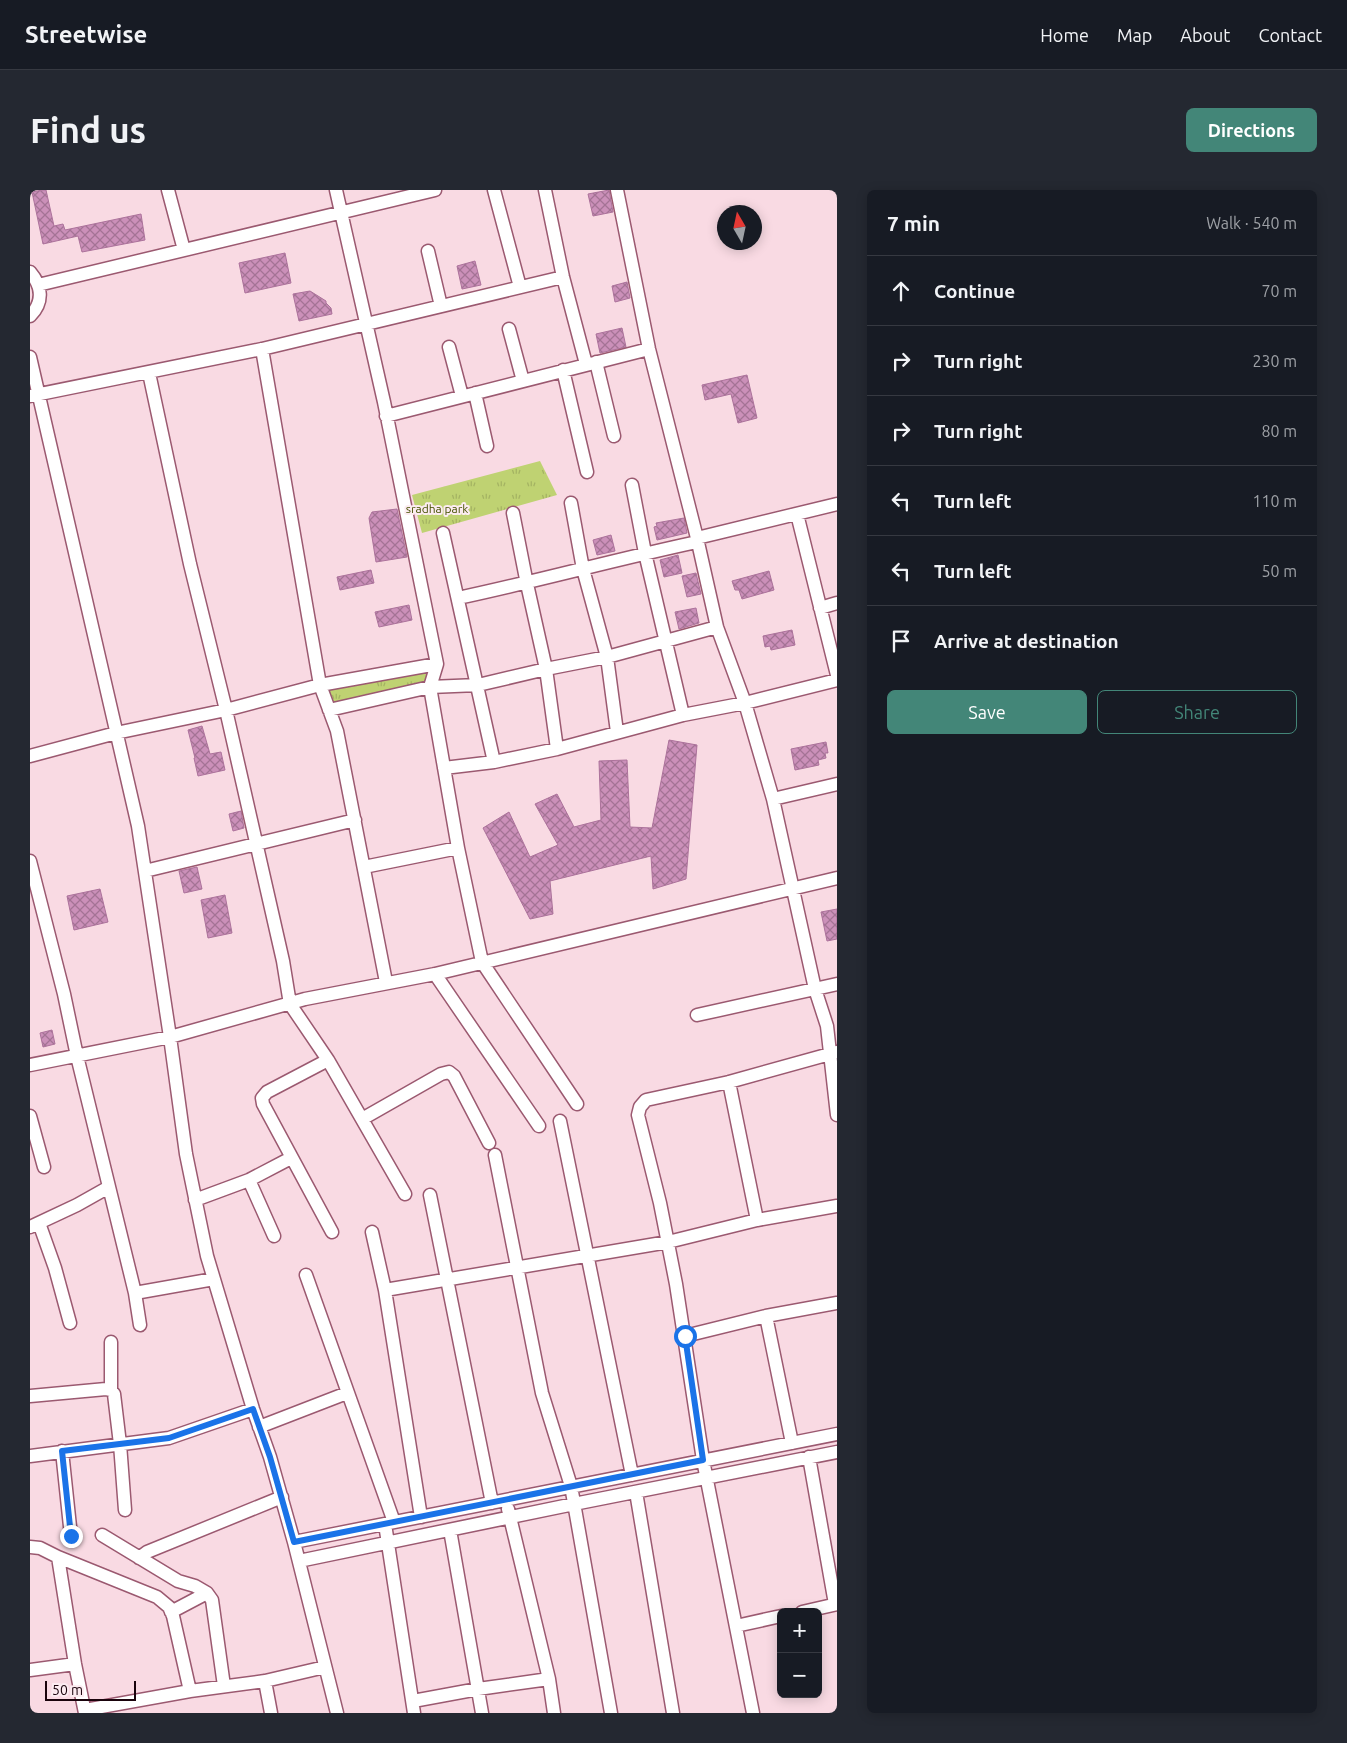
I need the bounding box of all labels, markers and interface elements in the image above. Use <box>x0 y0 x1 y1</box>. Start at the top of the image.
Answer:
text: Streetwise <box>25 21 147 48</box>
text: Home <box>1040 25 1089 45</box>
text: Map <box>1117 25 1152 45</box>
text: About <box>1180 25 1230 45</box>
text: Contact <box>1258 25 1322 45</box>
button: Directions <box>1186 108 1317 152</box>
text: Find us <box>30 110 146 150</box>
north arrow <box>717 205 762 250</box>
text: 7 min <box>887 211 940 235</box>
text: Walk · 540 m <box>1206 214 1297 232</box>
icon: ahead <box>887 277 915 305</box>
text: Continue <box>934 280 1015 302</box>
text: 70 m <box>1261 282 1297 300</box>
icon: right <box>887 347 915 375</box>
text: Turn right <box>934 350 1022 372</box>
text: 230 m <box>1252 352 1297 370</box>
icon: right <box>887 417 915 445</box>
text: Turn right <box>934 420 1022 442</box>
text: 80 m <box>1261 422 1297 440</box>
icon: left <box>887 487 915 515</box>
text: Turn left <box>934 490 1012 512</box>
text: 110 m <box>1252 492 1297 510</box>
park label: sradha park <box>406 502 468 515</box>
icon: left <box>887 557 915 585</box>
text: Turn left <box>934 560 1012 582</box>
text: 50 m <box>1261 562 1297 580</box>
icon: arrive <box>887 627 915 655</box>
text: Arrive at destination <box>934 630 1119 652</box>
button: Save <box>887 690 1087 734</box>
button: Share <box>1097 690 1297 734</box>
route start <box>674 1325 697 1348</box>
route end <box>60 1525 83 1548</box>
map controls <box>777 1608 822 1698</box>
button: + <box>777 1608 822 1653</box>
button: − <box>777 1653 822 1698</box>
scale bar <box>45 1678 136 1701</box>
text: 50 m <box>52 1682 83 1698</box>

